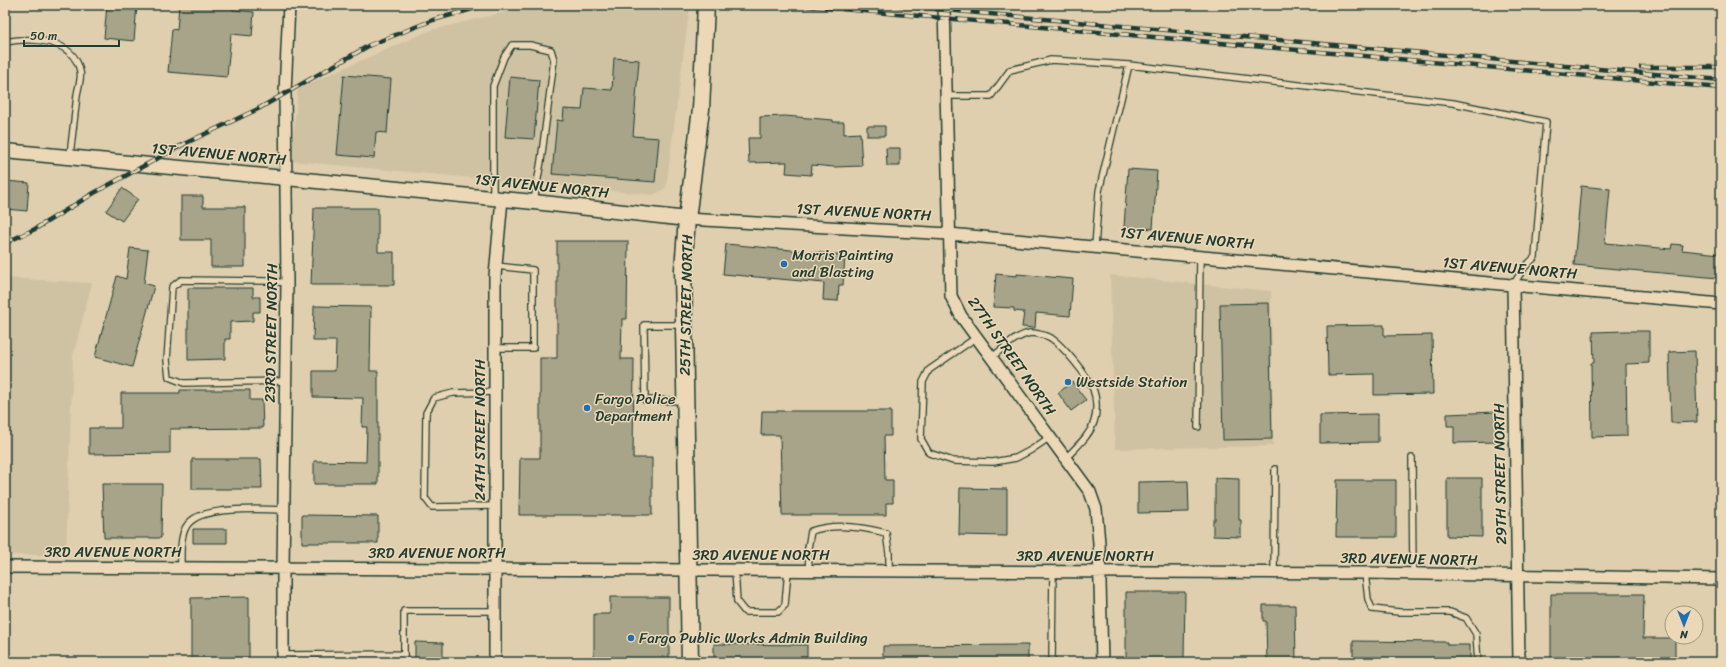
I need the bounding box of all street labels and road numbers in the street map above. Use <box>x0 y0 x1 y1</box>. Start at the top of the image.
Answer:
street label: 1ST AVENUE NORTH <box>151 135 288 173</box>
street label: 1ST AVENUE NORTH <box>473 166 611 206</box>
street label: 1ST AVENUE NORTH <box>796 195 933 229</box>
street label: 1ST AVENUE NORTH <box>1119 219 1256 257</box>
street label: 25TH STREET NORTH <box>672 234 700 376</box>
street label: 1ST AVENUE NORTH <box>1442 249 1579 287</box>
street label: 23RD STREET NORTH <box>257 263 285 403</box>
street label: 27TH STREET NORTH <box>961 291 1063 421</box>
street label: 24TH STREET NORTH <box>467 359 493 501</box>
street label: 29TH STREET NORTH <box>1486 403 1514 545</box>
street label: 3RD AVENUE NORTH <box>44 539 182 565</box>
street label: 3RD AVENUE NORTH <box>368 540 506 566</box>
street label: 3RD AVENUE NORTH <box>692 542 830 568</box>
street label: 3RD AVENUE NORTH <box>1016 543 1154 569</box>
street label: 3RD AVENUE NORTH <box>1340 545 1478 573</box>

